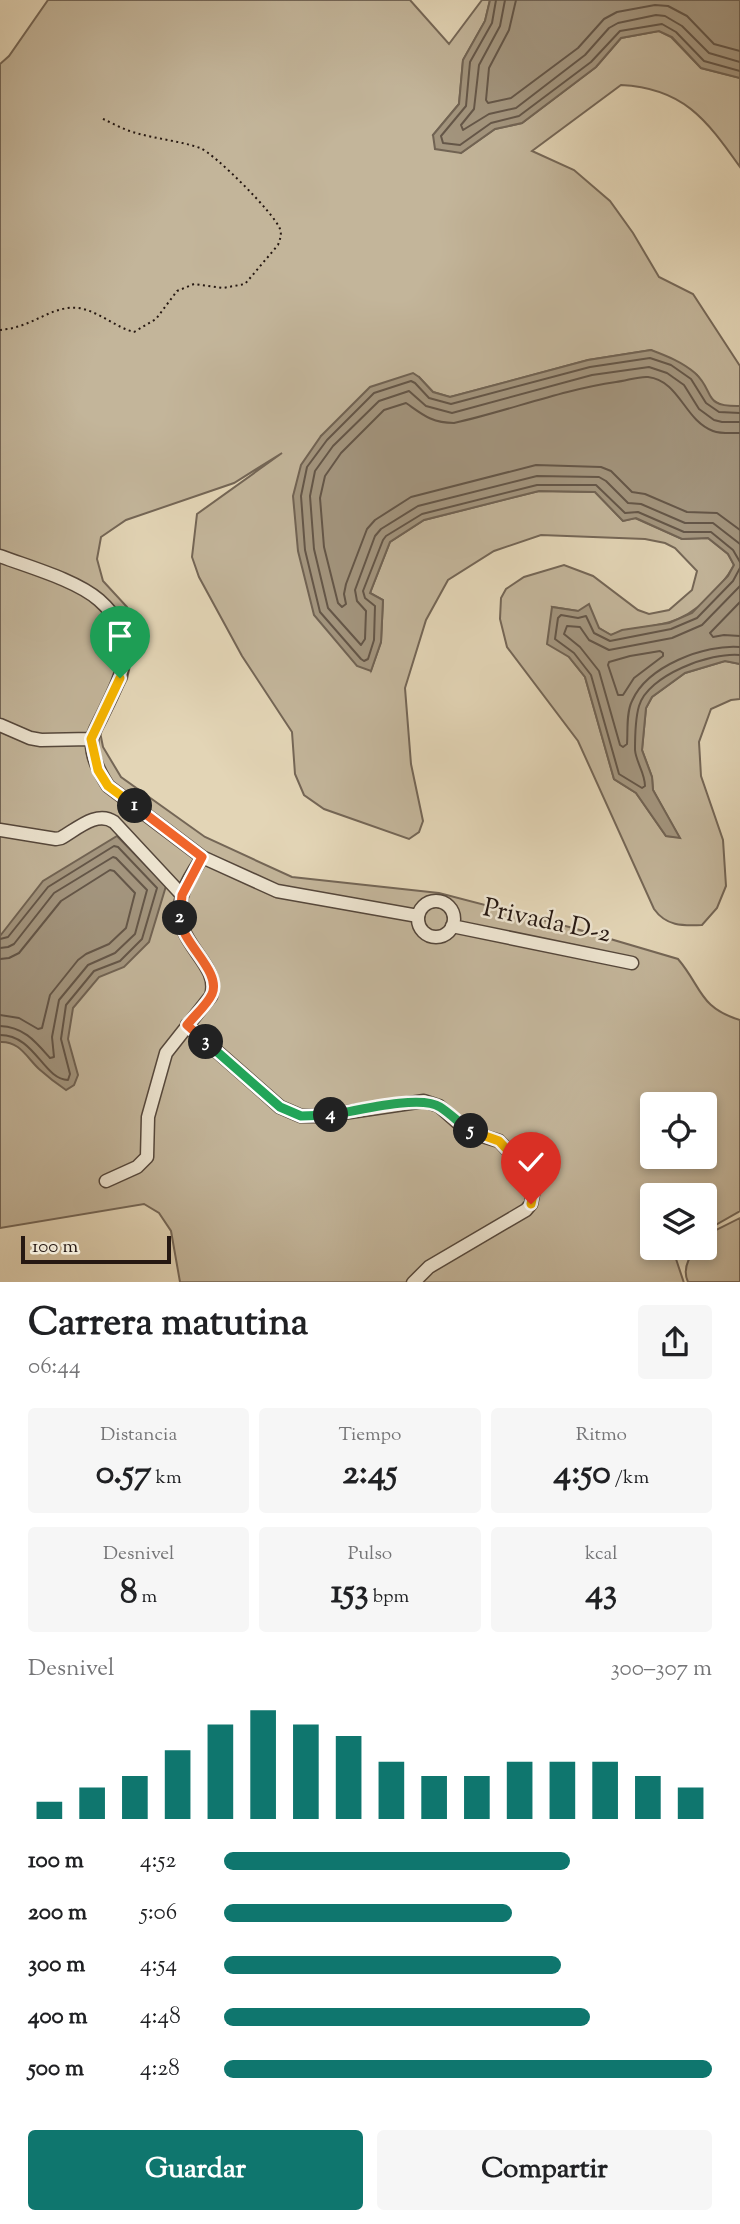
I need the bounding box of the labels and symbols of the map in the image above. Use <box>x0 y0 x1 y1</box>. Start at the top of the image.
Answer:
pin <box>90 606 150 678</box>
pin: 1 <box>118 788 152 824</box>
street label: Privada D-2 <box>480 890 614 954</box>
pin: 2 <box>162 900 198 936</box>
pin: 3 <box>188 1024 224 1060</box>
pin: 4 <box>314 1098 348 1132</box>
pin: 5 <box>454 1114 489 1148</box>
pin <box>501 1132 561 1204</box>
scale bar <box>21 1234 172 1265</box>

